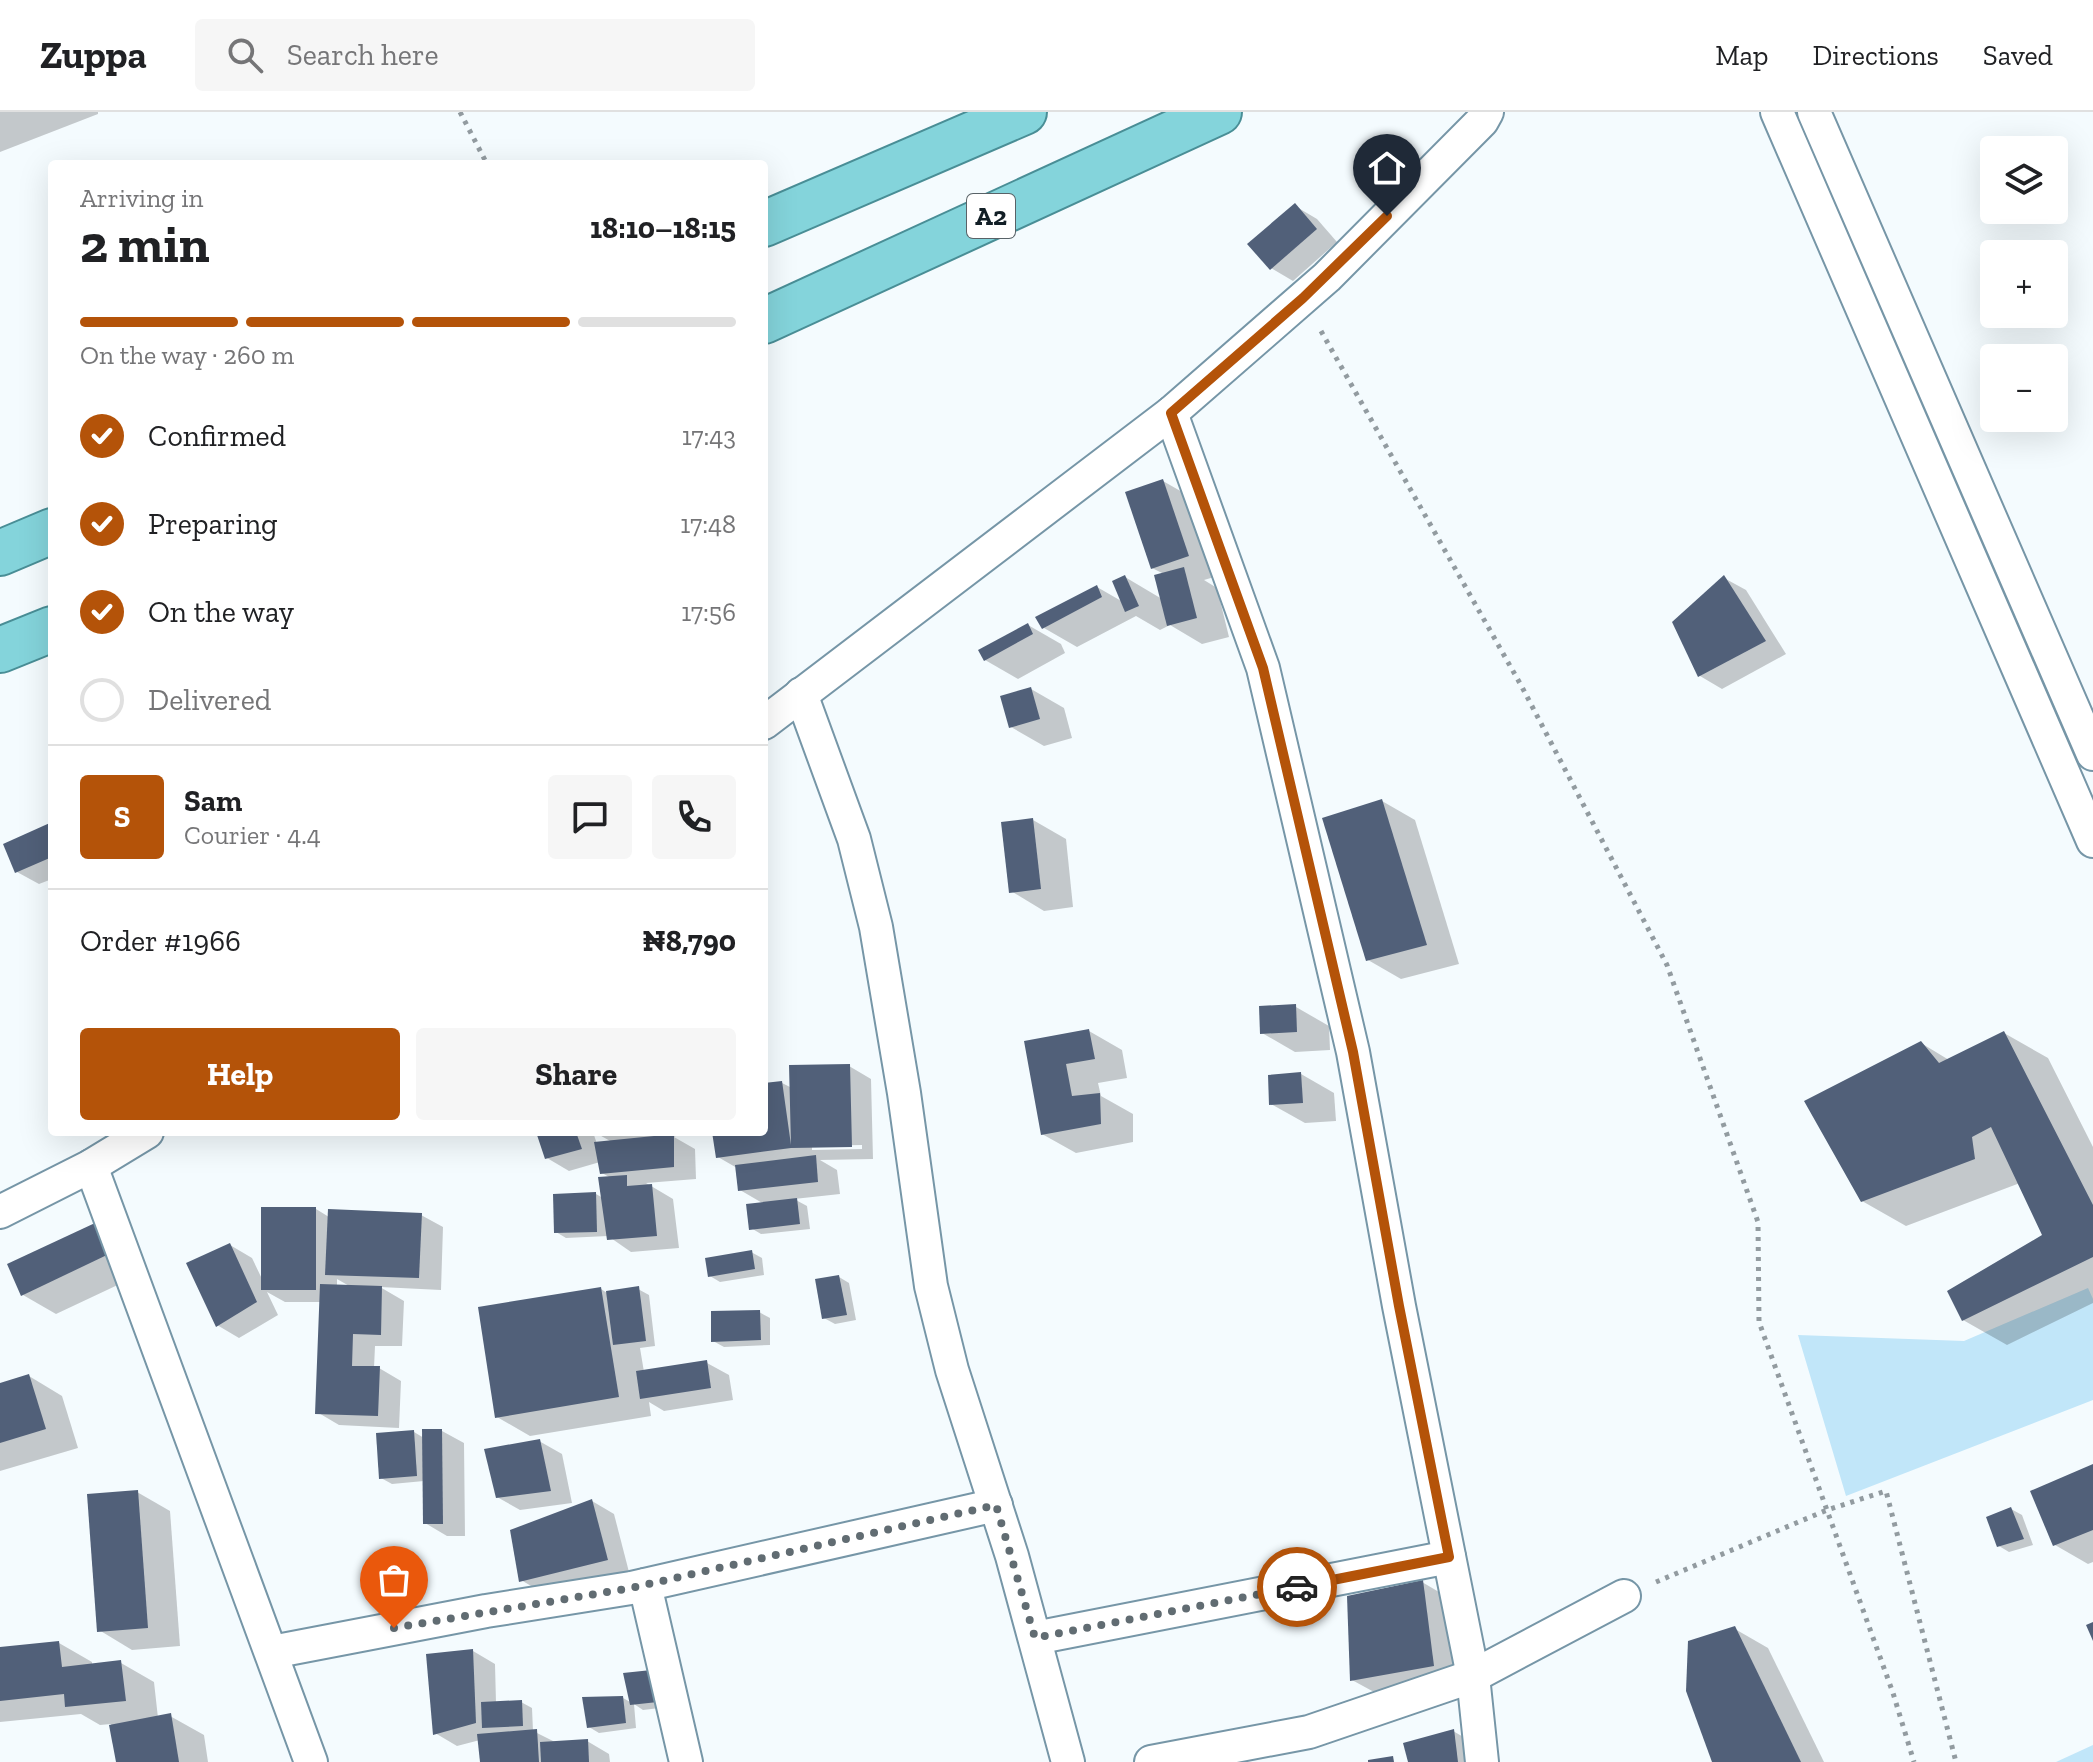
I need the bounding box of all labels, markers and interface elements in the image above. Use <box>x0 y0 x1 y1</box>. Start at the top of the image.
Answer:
search box <box>195 19 755 91</box>
text: Zuppa <box>40 32 147 78</box>
icon: search <box>223 33 267 77</box>
text: Search here <box>287 37 439 73</box>
text: Map <box>1715 39 1768 72</box>
text: Directions <box>1812 39 1939 72</box>
text: Saved <box>1983 39 2053 72</box>
pin <box>1353 134 1421 216</box>
map controls <box>1980 136 2068 432</box>
button: layers <box>1980 136 2068 224</box>
icon: home <box>1365 146 1409 190</box>
text: Arriving in <box>80 182 203 214</box>
road number: A2 <box>967 194 1015 238</box>
text: 18:10–18:15 <box>590 210 736 246</box>
text: 2 min <box>80 213 210 275</box>
button: + <box>1980 240 2068 328</box>
text: On the way · 260 m <box>80 339 294 371</box>
button: − <box>1980 344 2068 432</box>
icon: check <box>80 414 124 458</box>
text: Confirmed <box>148 418 286 454</box>
text: 17:43 <box>682 420 736 452</box>
icon: check <box>80 502 124 546</box>
text: Preparing <box>148 506 278 542</box>
text: 17:48 <box>680 508 736 540</box>
icon: check <box>80 590 124 634</box>
text: On the way <box>148 594 294 630</box>
text: 17:56 <box>681 596 736 628</box>
text: Delivered <box>148 682 271 718</box>
button: chat <box>548 775 632 859</box>
button: phone <box>652 775 736 859</box>
text: Sam <box>184 783 242 819</box>
text: S <box>114 799 130 835</box>
text: Courier · 4.4 <box>184 819 321 851</box>
text: Order #1966 <box>80 923 241 959</box>
text: ₦8,790 <box>642 923 736 959</box>
button: Help <box>80 1028 400 1120</box>
button: Share <box>416 1028 736 1120</box>
pin <box>360 1546 428 1628</box>
courier <box>1257 1547 1337 1627</box>
icon: bag <box>372 1558 416 1602</box>
icon: car <box>1275 1565 1319 1609</box>

